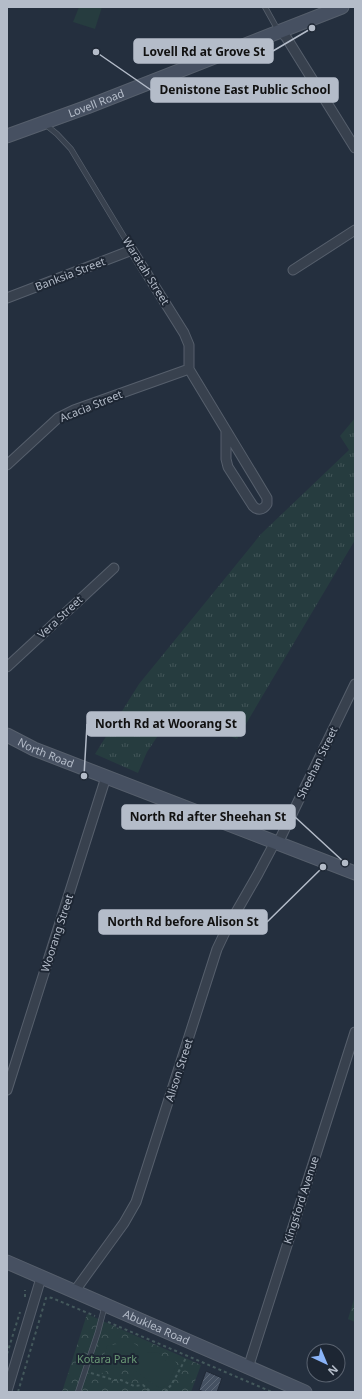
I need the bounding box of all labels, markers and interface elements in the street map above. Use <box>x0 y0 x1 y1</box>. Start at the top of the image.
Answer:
callout: Lovell Rd at Grove St <box>134 39 273 63</box>
text: Lovell Rd at Grove St <box>143 43 265 60</box>
callout: Denistone East Public School <box>151 78 338 102</box>
text: Denistone East Public School <box>160 81 330 98</box>
street label: Lovell Road <box>66 85 126 120</box>
street label: Waratah Street <box>120 234 173 307</box>
street label: Banksia Street <box>33 253 107 294</box>
street label: Acacia Street <box>57 386 124 425</box>
street label: Vera Street <box>34 592 86 641</box>
callout: North Rd at Woorang St <box>87 712 245 736</box>
text: North Rd at Woorang St <box>95 715 237 732</box>
street label: Sheehan Street <box>293 724 341 801</box>
street label: North Road <box>15 734 76 771</box>
callout: North Rd after Sheehan St <box>122 805 295 829</box>
text: North Rd after Sheehan St <box>130 808 286 825</box>
street label: Woorang Street <box>37 892 76 974</box>
callout: North Rd before Alison St <box>99 910 267 934</box>
text: North Rd before Alison St <box>107 913 259 930</box>
street label: Alison Street <box>161 1037 196 1103</box>
street label: Kingsford Avenue <box>279 1154 322 1246</box>
street label: Abuklea Road <box>121 1306 192 1348</box>
north arrow <box>306 1343 346 1383</box>
park label: Kotara Park <box>77 1351 137 1366</box>
text: N <box>325 1362 342 1379</box>

